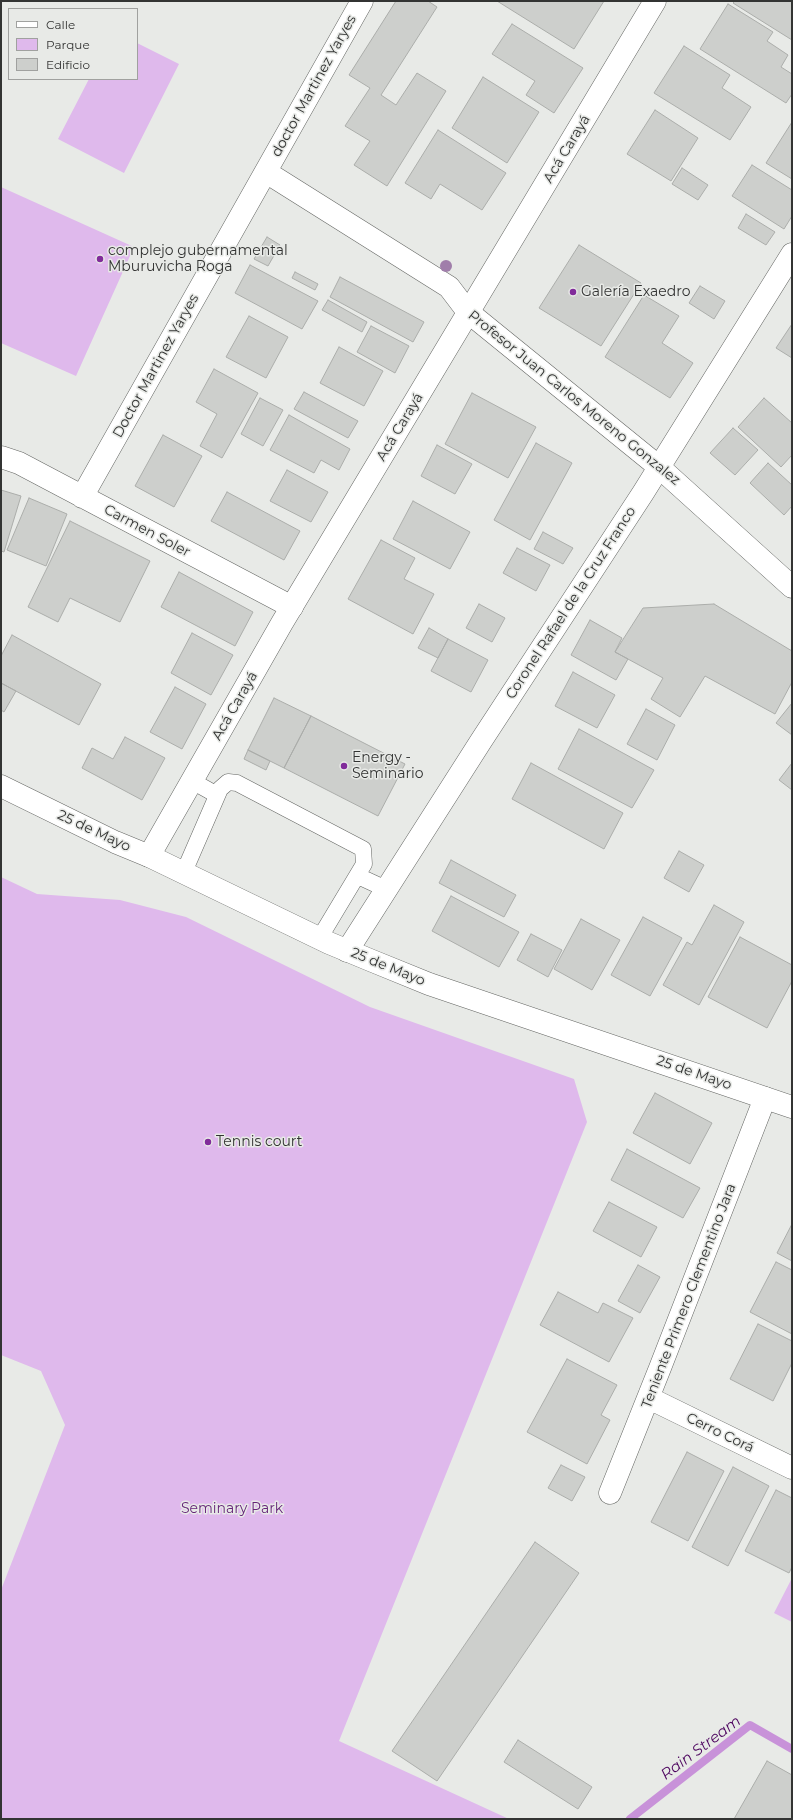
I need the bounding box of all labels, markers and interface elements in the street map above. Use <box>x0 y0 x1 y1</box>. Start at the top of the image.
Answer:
legend <box>8 8 138 80</box>
street label: doctor Martinez Yaryes <box>268 12 360 160</box>
text: Calle <box>46 17 75 32</box>
text: Parque <box>46 37 90 52</box>
text: Edificio <box>46 57 90 72</box>
street label: Acá Carayá <box>540 112 594 186</box>
place label: complejo gubernamental Mburuvicha Roga <box>108 243 288 276</box>
marker: complejo gubernamental Mburuvicha Roga <box>95 254 105 264</box>
place label: Galería Exaedro <box>581 284 690 300</box>
marker: Galería Exaedro <box>568 287 578 297</box>
street label: Doctor Martinez Yaryes <box>109 291 203 441</box>
street label: Profesor Juan Carlos Moreno Gonzalez <box>465 307 683 489</box>
street label: Acá Carayá <box>373 390 427 464</box>
street label: Carmen Soler <box>101 501 193 561</box>
street label: Coronel Rafael de la Cruz Franco <box>502 504 640 702</box>
street label: Acá Carayá <box>209 669 261 743</box>
place label: Energy - Seminario <box>352 750 423 782</box>
marker: Energy - Seminario <box>339 761 349 771</box>
street label: 25 de Mayo <box>55 807 133 855</box>
street label: 25 de Mayo <box>348 944 428 990</box>
street label: 25 de Mayo <box>654 1052 734 1094</box>
place label: Tennis court <box>216 1134 302 1150</box>
marker: Tennis court <box>203 1137 213 1147</box>
street label: Teniente Primero Clementino Jara <box>638 1181 740 1411</box>
street label: Cerro Corá <box>683 1409 757 1457</box>
park label: Seminary Park <box>181 1501 283 1517</box>
water label: Rain Stream <box>657 1712 745 1784</box>

